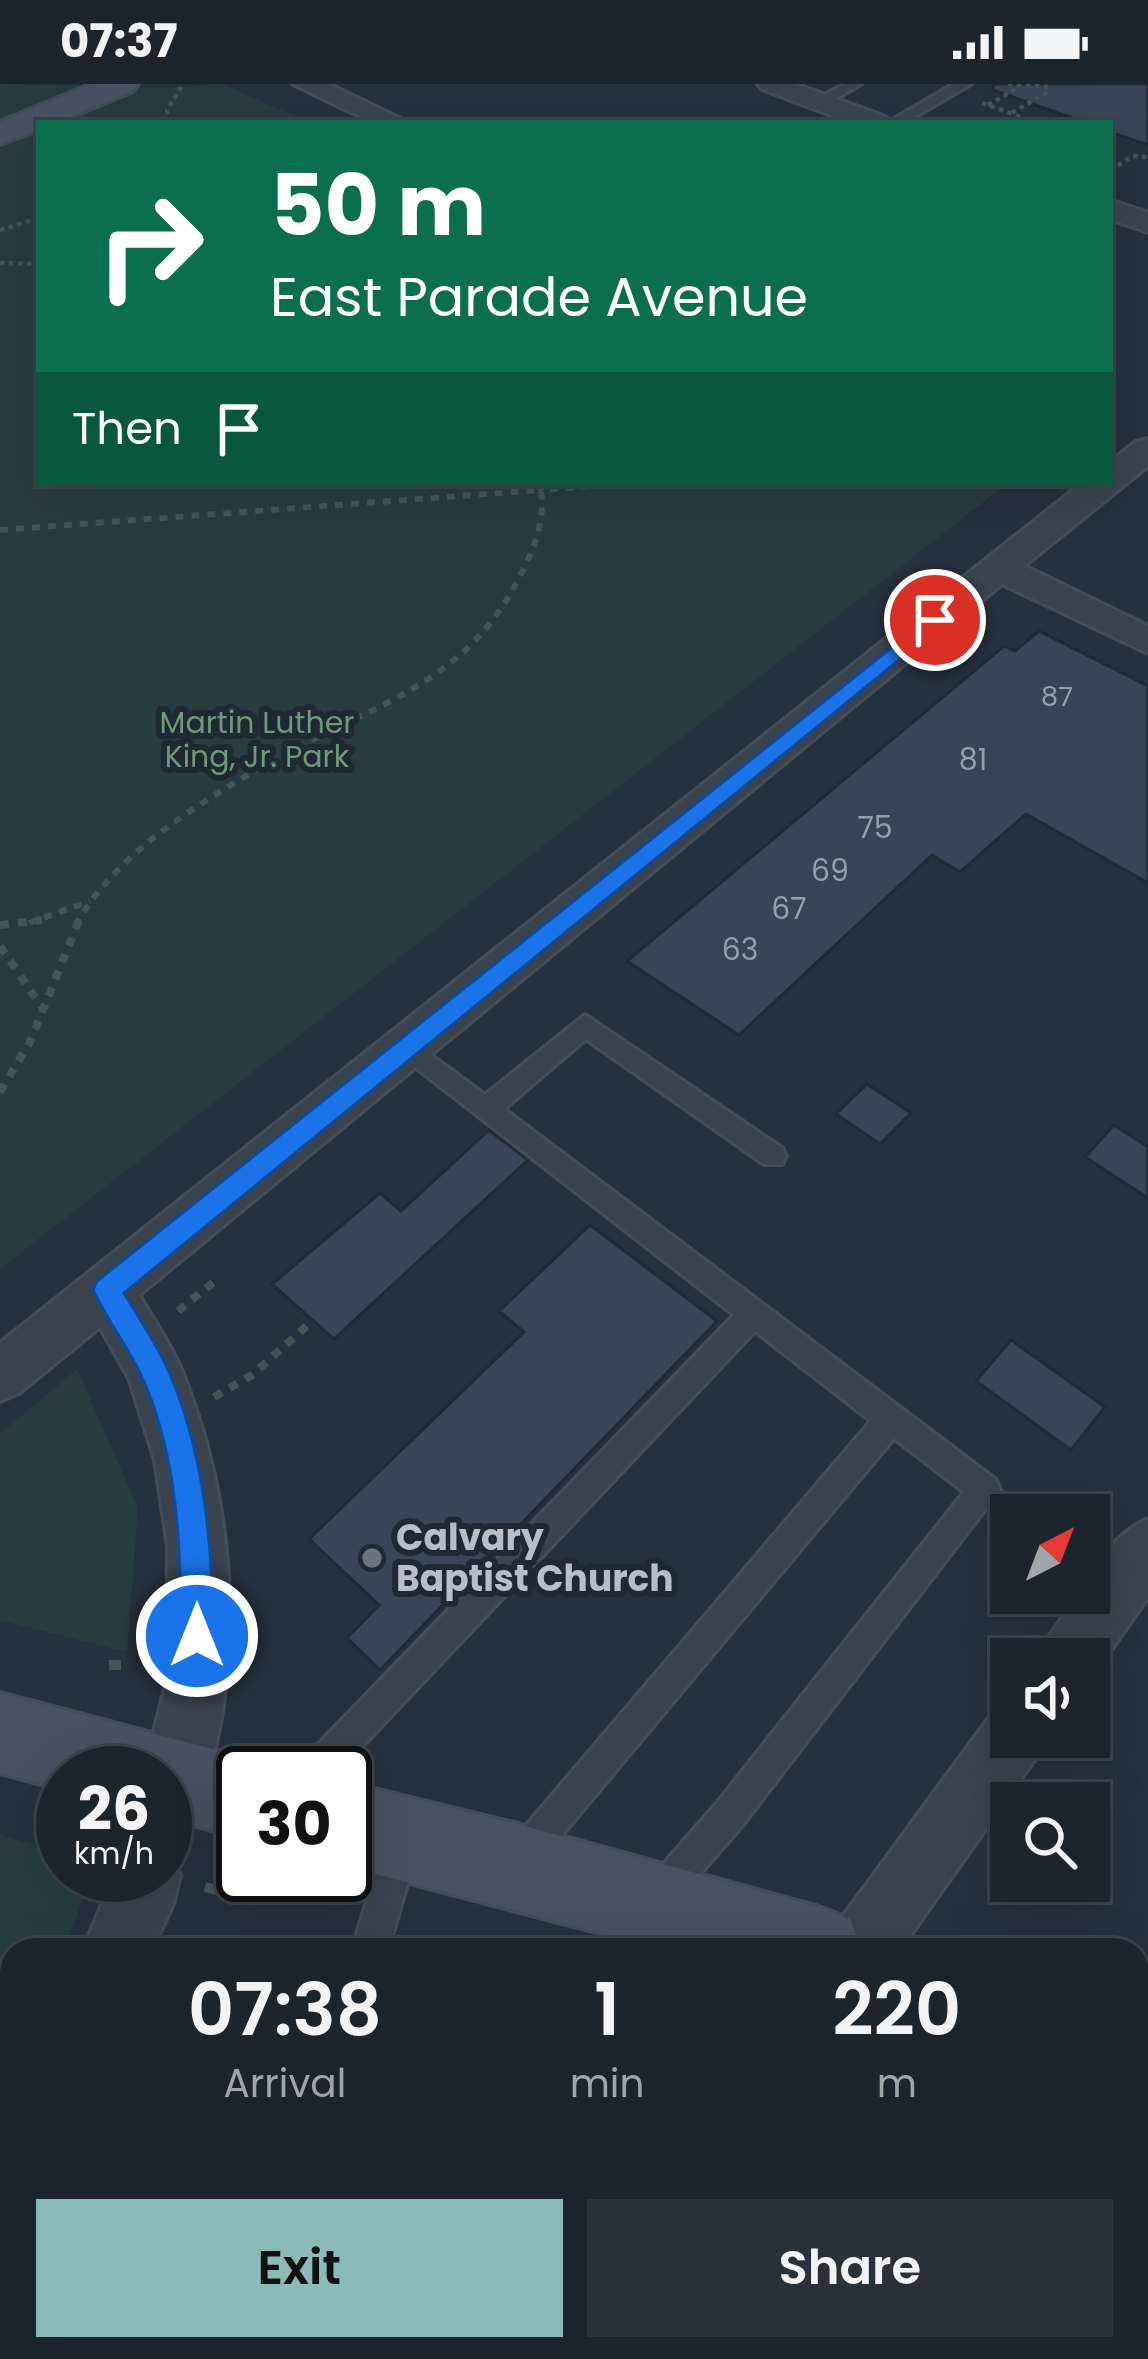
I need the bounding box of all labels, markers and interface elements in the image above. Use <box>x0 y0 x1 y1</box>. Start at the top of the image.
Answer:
text: 07:37 <box>60 10 178 73</box>
text: 50 m <box>270 147 486 264</box>
icon: right <box>72 168 228 324</box>
text: East Parade Avenue <box>270 259 808 335</box>
icon: arrive <box>206 396 272 462</box>
text: Then <box>72 397 182 460</box>
pin <box>884 569 986 671</box>
icon: arrive <box>902 587 968 653</box>
house number: 87 <box>1041 678 1073 715</box>
park label: Martin Luther King, Jr. Park <box>160 701 354 778</box>
house number: 81 <box>959 738 987 781</box>
house number: 75 <box>857 806 893 849</box>
house number: 69 <box>811 849 849 892</box>
house number: 67 <box>771 887 807 930</box>
house number: 63 <box>722 928 758 971</box>
north arrow <box>990 1494 1110 1614</box>
map controls <box>990 1494 1110 1902</box>
place label: Calvary Baptist Church <box>396 1512 674 1604</box>
marker: Calvary Baptist Church <box>359 1545 385 1571</box>
position arrow <box>134 1573 260 1699</box>
button: sound <box>990 1638 1110 1758</box>
speed limit sign: 30 <box>216 1746 372 1902</box>
text: 26 <box>78 1767 150 1851</box>
button: search <box>990 1782 1110 1902</box>
text: km/h <box>74 1832 154 1875</box>
text: 07:38 <box>188 1959 382 2060</box>
text: 1 <box>594 1959 620 2060</box>
text: 220 <box>832 1959 961 2060</box>
text: Arrival <box>223 2056 346 2111</box>
text: min <box>570 2056 644 2111</box>
text: m <box>877 2056 917 2111</box>
button: Exit <box>36 2199 563 2337</box>
button: Share <box>587 2199 1113 2337</box>

